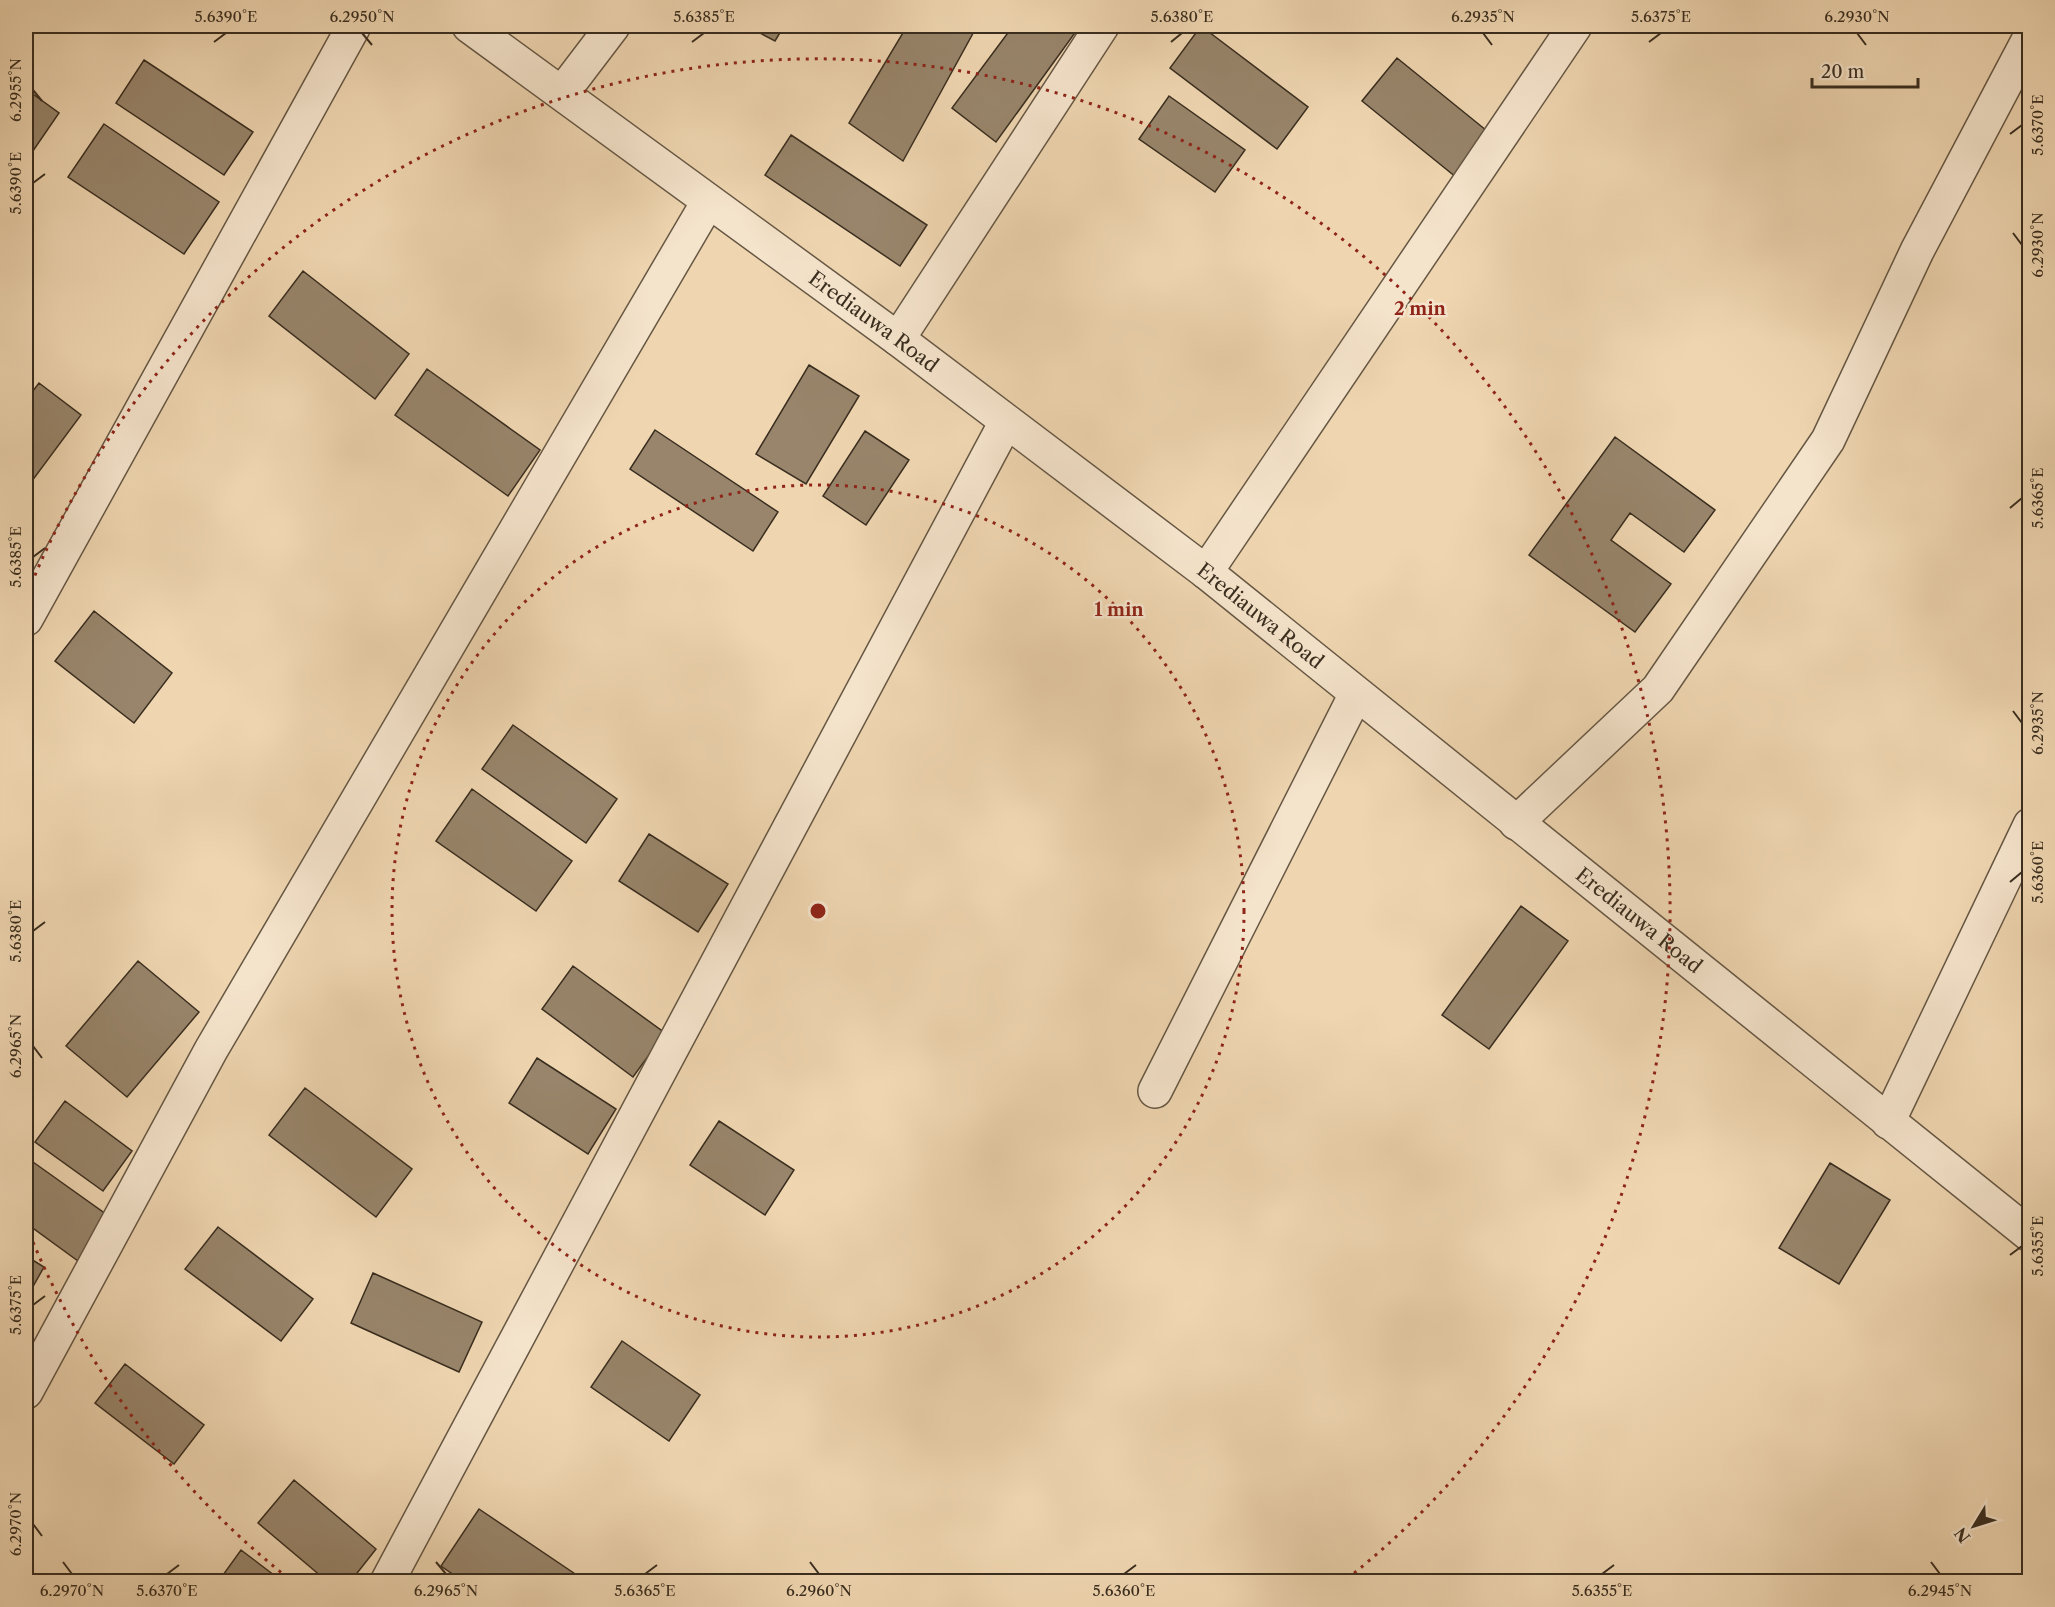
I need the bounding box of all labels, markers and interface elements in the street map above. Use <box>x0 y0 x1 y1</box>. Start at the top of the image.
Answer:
text: 5.6390°E <box>195 7 257 26</box>
text: 6.2950°N <box>329 7 395 26</box>
text: 5.6385°E <box>673 7 735 26</box>
text: 5.6380°E <box>1151 7 1213 26</box>
text: 6.2935°N <box>1451 7 1515 26</box>
text: 5.6375°E <box>1631 7 1691 26</box>
text: 6.2930°N <box>1824 7 1890 26</box>
scale bar <box>1812 51 1918 89</box>
text: 6.2955°N <box>6 58 25 122</box>
text: 20 m <box>1821 61 1865 83</box>
text: 5.6370°E <box>2028 94 2047 156</box>
text: 5.6390°E <box>6 152 25 214</box>
text: 6.2930°N <box>2028 212 2047 278</box>
street label: Erediauwa Road <box>804 266 943 377</box>
text: 2 min <box>1394 298 1447 320</box>
text: 5.6365°E <box>2028 467 2047 529</box>
text: 5.6385°E <box>6 526 25 588</box>
street label: Erediauwa Road <box>1192 558 1328 674</box>
text: 1 min <box>1094 599 1144 621</box>
text: 6.2935°N <box>2028 691 2047 755</box>
text: 5.6360°E <box>2028 841 2047 903</box>
street label: Erediauwa Road <box>1571 862 1707 978</box>
text: 5.6380°E <box>6 900 25 962</box>
centre of rings <box>808 901 828 921</box>
text: 6.2965°N <box>6 1014 25 1078</box>
text: 5.6355°E <box>2028 1216 2047 1276</box>
text: 5.6375°E <box>6 1275 25 1335</box>
text: 6.2970°N <box>6 1492 25 1556</box>
north arrow <box>1944 1496 2004 1556</box>
text: N <box>1950 1524 1974 1547</box>
text: 6.2970°N <box>40 1581 104 1600</box>
text: 5.6370°E <box>136 1581 198 1600</box>
text: 6.2965°N <box>414 1581 478 1600</box>
text: 5.6365°E <box>614 1581 676 1600</box>
text: 6.2960°N <box>786 1581 852 1600</box>
text: 5.6360°E <box>1093 1581 1155 1600</box>
text: 5.6355°E <box>1572 1581 1632 1600</box>
text: 6.2945°N <box>1908 1581 1972 1600</box>

